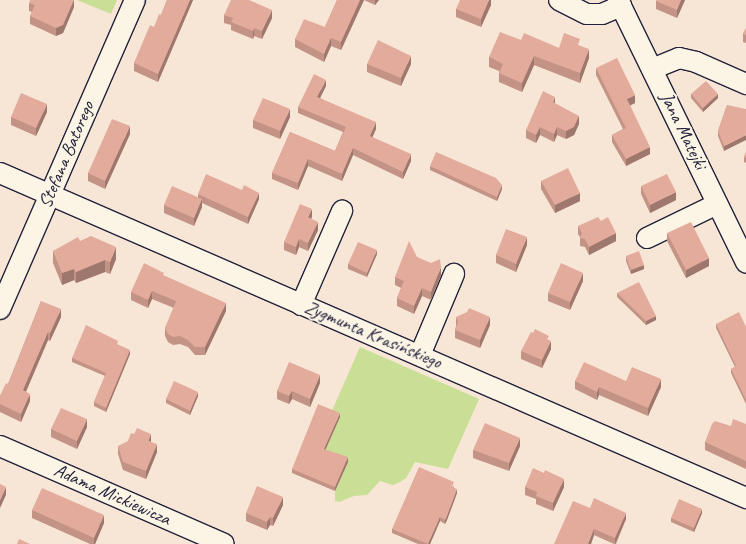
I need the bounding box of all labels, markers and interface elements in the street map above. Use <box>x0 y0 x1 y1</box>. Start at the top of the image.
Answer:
street label: Jana Matejki <box>654 88 712 174</box>
street label: Stefana Batorego <box>34 98 100 212</box>
street label: Zygmunta Krasińskiego <box>301 296 445 374</box>
street label: Adama Mickiewicza <box>51 459 173 531</box>

